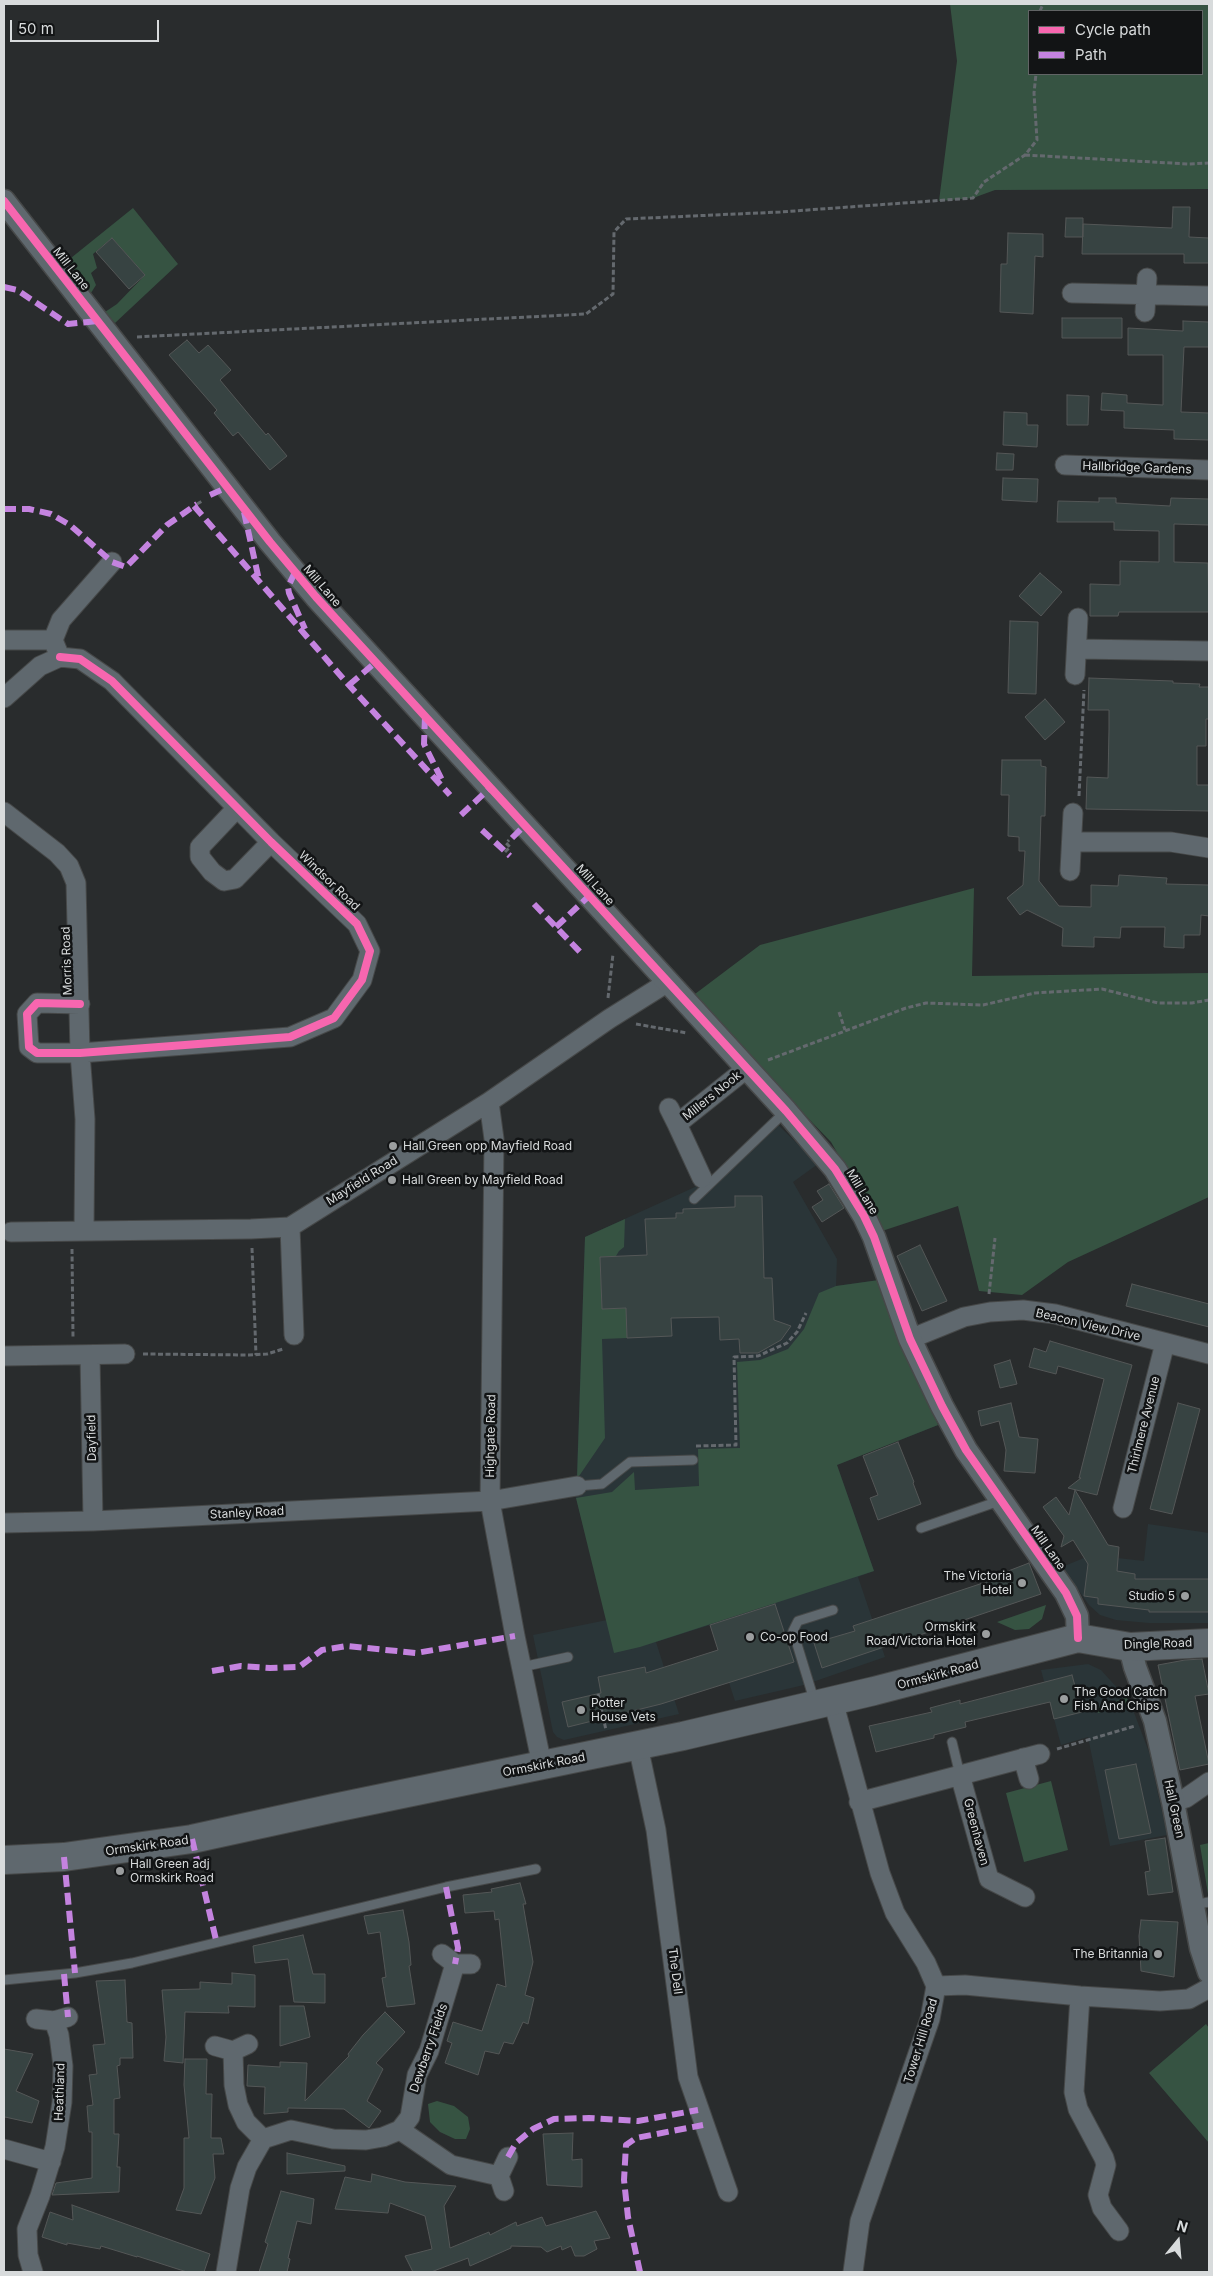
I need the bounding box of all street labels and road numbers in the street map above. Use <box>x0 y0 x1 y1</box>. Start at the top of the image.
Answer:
street label: Mill Lane <box>50 245 92 293</box>
street label: Hallbridge Gardens <box>1082 459 1192 477</box>
street label: Mill Lane <box>300 562 344 610</box>
street label: Windsor Road <box>295 848 363 914</box>
street label: Mill Lane <box>573 861 617 909</box>
street label: Morris Road <box>59 926 75 996</box>
street label: Millers Nook <box>680 1068 744 1124</box>
street label: Mayfield Road <box>324 1153 400 1209</box>
street label: Mill Lane <box>843 1167 881 1217</box>
street label: Beacon View Drive <box>1034 1306 1142 1344</box>
street label: Thirlmere Avenue <box>1125 1375 1163 1475</box>
street label: Highgate Road <box>483 1394 499 1478</box>
street label: Dayfield <box>84 1415 100 1461</box>
street label: Stanley Road <box>210 1504 284 1522</box>
street label: Mill Lane <box>1028 1523 1068 1573</box>
street label: Dingle Road <box>1124 1636 1192 1652</box>
street label: Ormskirk Road <box>896 1657 980 1693</box>
street label: Ormskirk Road <box>501 1750 587 1780</box>
street label: Hall Green <box>1161 1779 1187 1839</box>
street label: Greenhaven <box>960 1797 992 1867</box>
street label: Ormskirk Road <box>104 1833 190 1859</box>
street label: The Dell <box>665 1947 685 1995</box>
street label: Tower Hill Road <box>901 1997 941 2085</box>
street label: Dewberry Fields <box>407 2002 451 2094</box>
street label: Heathland <box>52 2063 68 2121</box>

